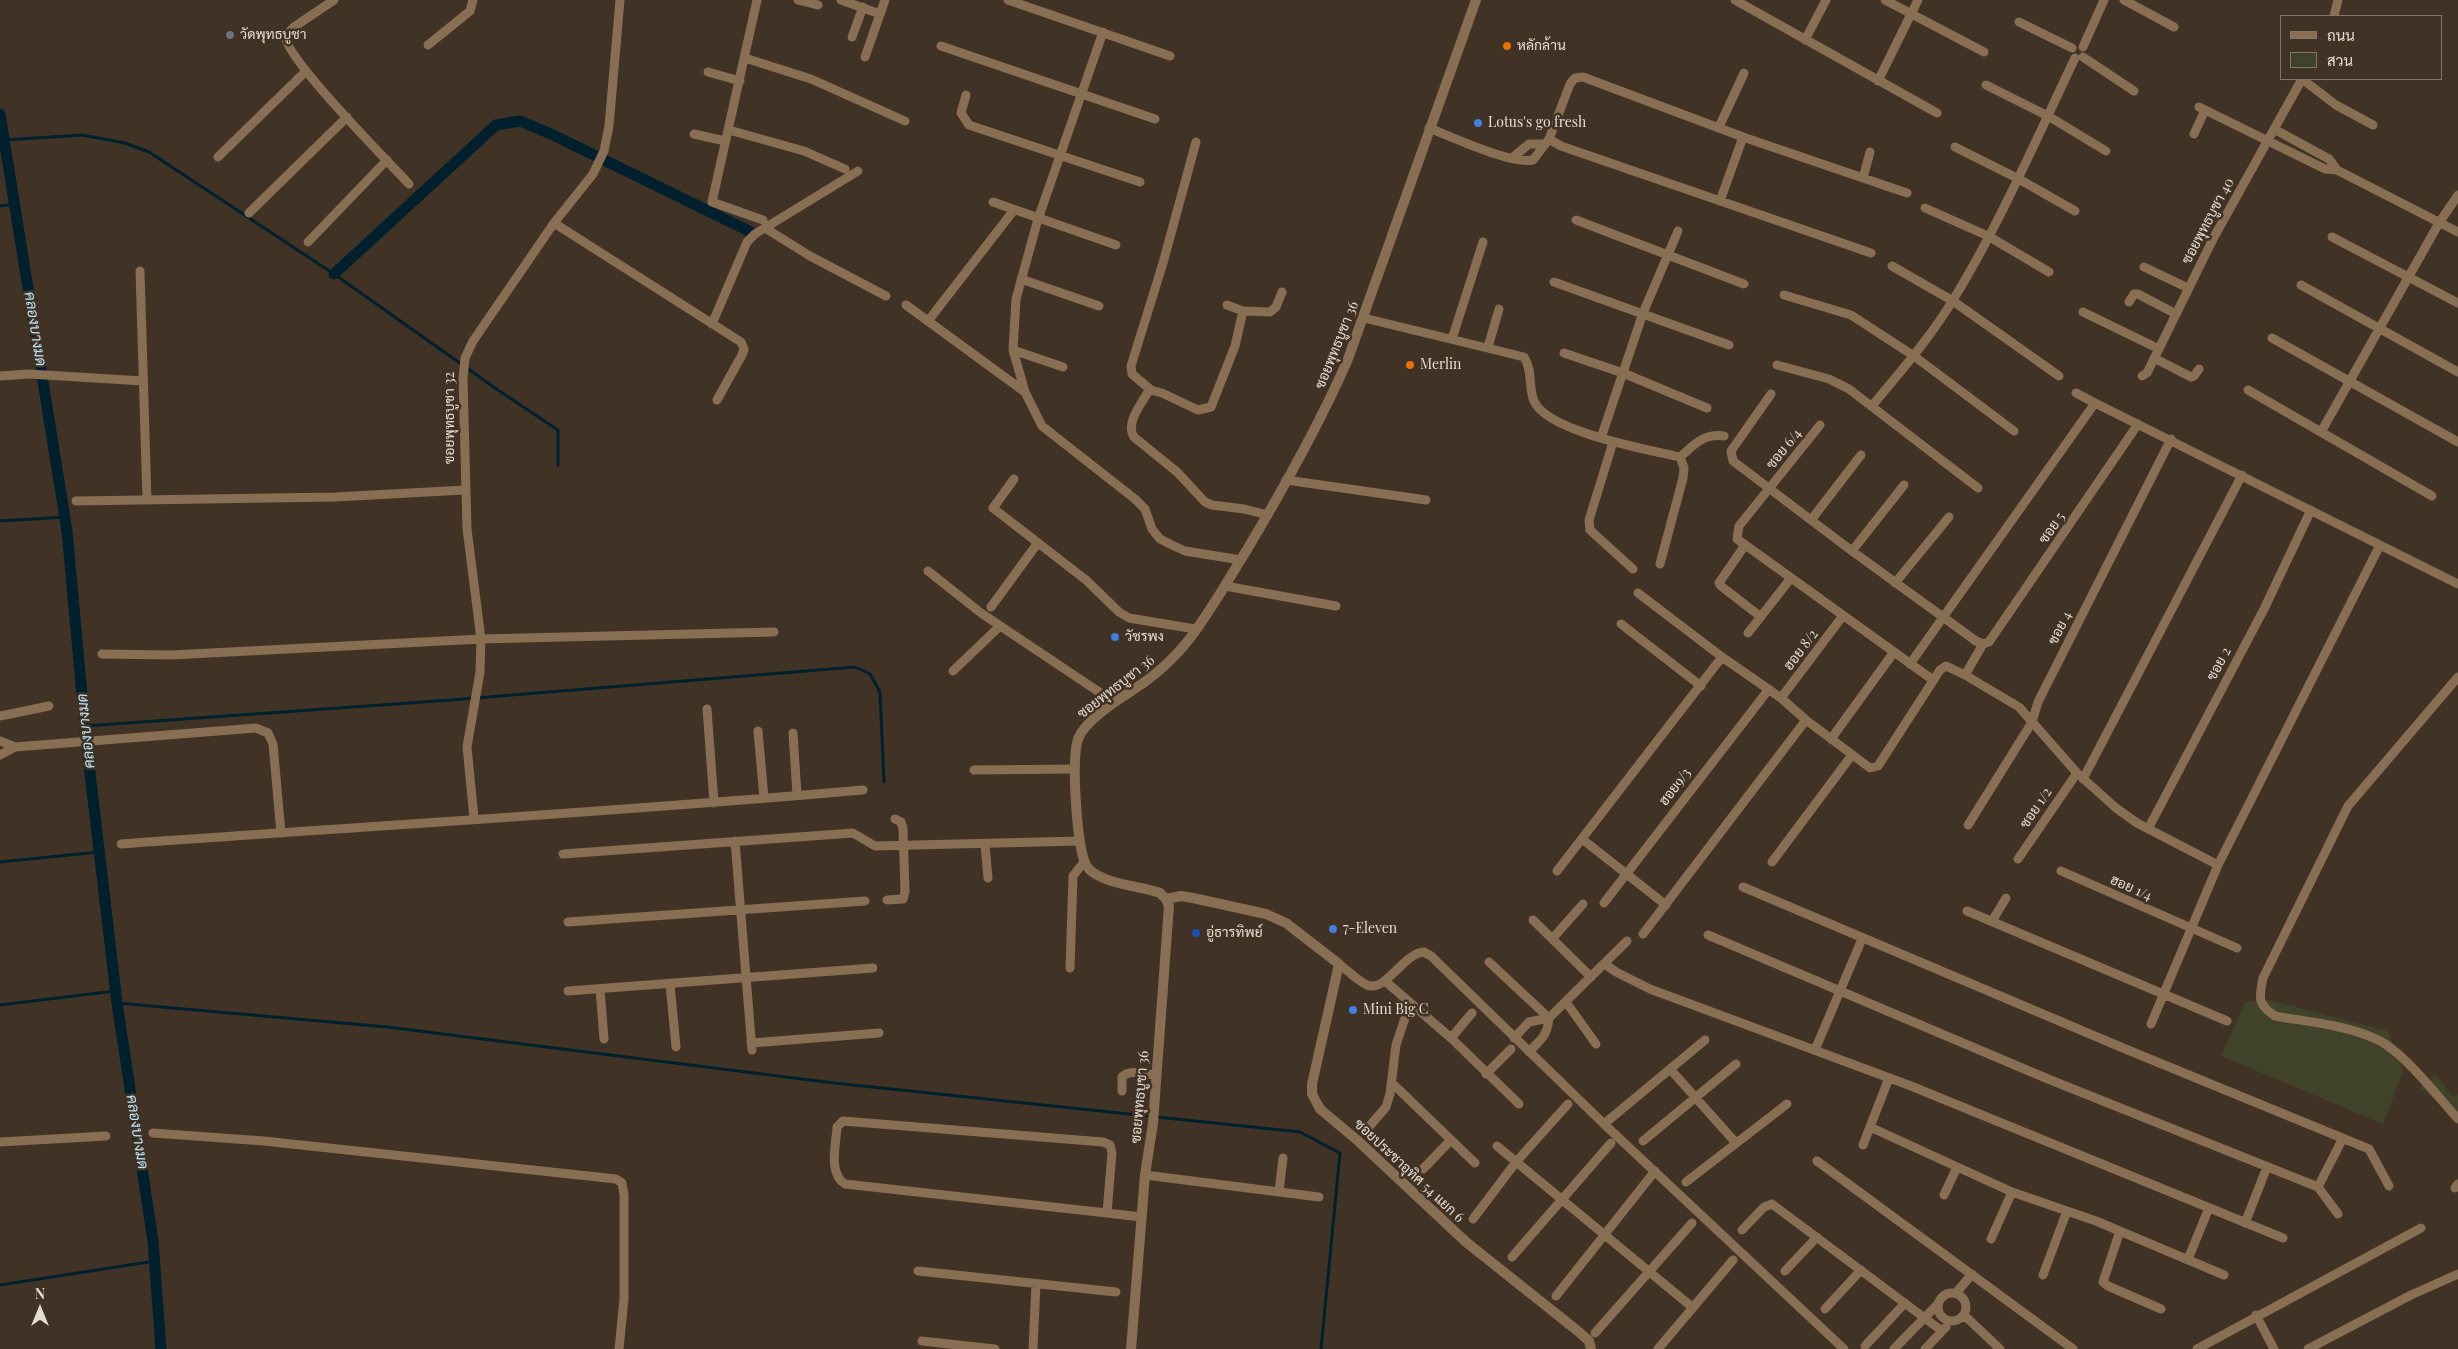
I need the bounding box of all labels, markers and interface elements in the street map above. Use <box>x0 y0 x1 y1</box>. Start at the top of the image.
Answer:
legend <box>2280 15 2443 80</box>
text: ถนน <box>2327 25 2355 45</box>
place label: วัดพุทธบูชา <box>240 27 307 43</box>
marker: วัดพุทธบูชา <box>224 29 236 41</box>
place label: หลักล้าน <box>1517 38 1566 54</box>
marker: หลักล้าน <box>1501 40 1513 52</box>
text: สวน <box>2327 50 2353 70</box>
place label: Lotus's go fresh <box>1488 115 1586 131</box>
marker: Lotus's go fresh <box>1472 117 1484 129</box>
street label: ซอยพุทธบูชา 40 <box>2178 175 2238 267</box>
water label: คลองบางมด <box>20 290 50 368</box>
street label: ซอยพุทธบูชา 36 <box>1312 299 1362 391</box>
place label: Merlin <box>1420 357 1461 373</box>
marker: Merlin <box>1404 359 1416 371</box>
street label: ซอยพุทธบูชา 32 <box>442 372 458 464</box>
street label: ซอย 6/4 <box>1763 426 1805 472</box>
street label: ซอย 5 <box>2035 509 2069 547</box>
street label: ซอย 4 <box>2045 608 2075 648</box>
street label: ฮอย 8/2 <box>1780 626 1822 674</box>
place label: วัชรพง <box>1125 629 1164 645</box>
marker: วัชรพง <box>1109 631 1121 643</box>
street label: ซอย 2 <box>2203 645 2235 683</box>
street label: ซอยพุทธบูชา 36 <box>1074 652 1158 722</box>
water label: คลองบางมด <box>73 693 99 769</box>
street label: ฮอย9/3 <box>1656 765 1694 809</box>
street label: ซอย 1/2 <box>2016 785 2056 831</box>
street label: ฮอย 1/4 <box>2108 871 2154 905</box>
place label: 7-Eleven <box>1343 921 1397 937</box>
marker: 7-Eleven <box>1327 923 1339 935</box>
place label: อู่ธารทิพย์ <box>1206 925 1263 941</box>
marker: อู่ธารทิพย์ <box>1190 927 1202 939</box>
place label: Mini Big C <box>1363 1002 1429 1018</box>
marker: Mini Big C <box>1347 1004 1359 1016</box>
street label: ซอยพุทธบูชา 36 <box>1128 1050 1152 1144</box>
water label: คลองบางมด <box>122 1093 152 1171</box>
street label: ซอยประชาอุทิศ 54 แยก 6 <box>1351 1116 1467 1226</box>
north arrow <box>15 1284 65 1334</box>
text: N <box>35 1284 45 1303</box>

